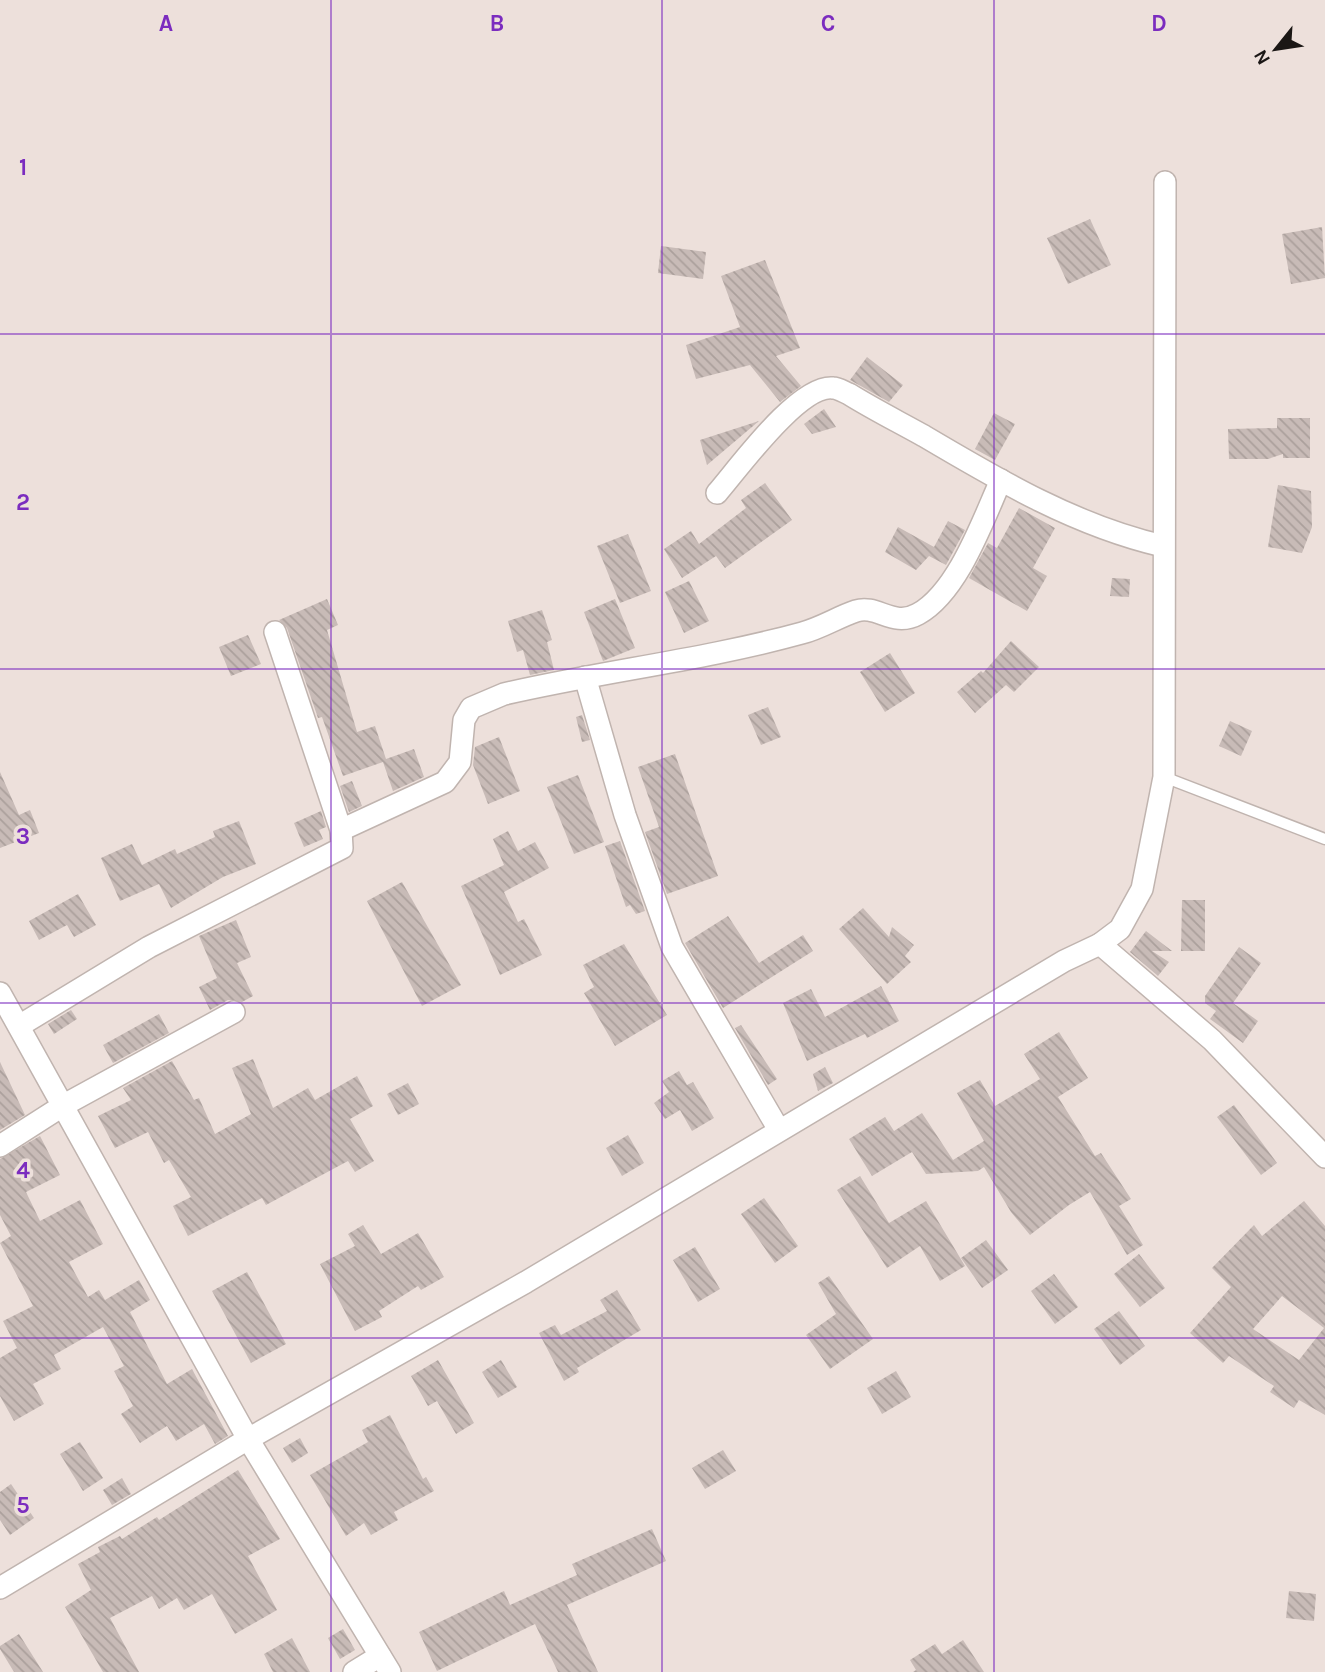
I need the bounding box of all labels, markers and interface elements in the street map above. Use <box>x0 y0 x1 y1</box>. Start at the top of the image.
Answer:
text: A <box>159 10 173 37</box>
text: B <box>490 10 504 37</box>
text: C <box>821 10 835 37</box>
text: D <box>1151 10 1167 37</box>
north arrow <box>1241 14 1311 84</box>
text: N <box>1249 46 1275 68</box>
text: 1 <box>19 154 27 181</box>
text: 2 <box>16 489 30 516</box>
text: 3 <box>16 823 30 850</box>
text: 4 <box>16 1157 30 1184</box>
text: 5 <box>16 1492 30 1519</box>

